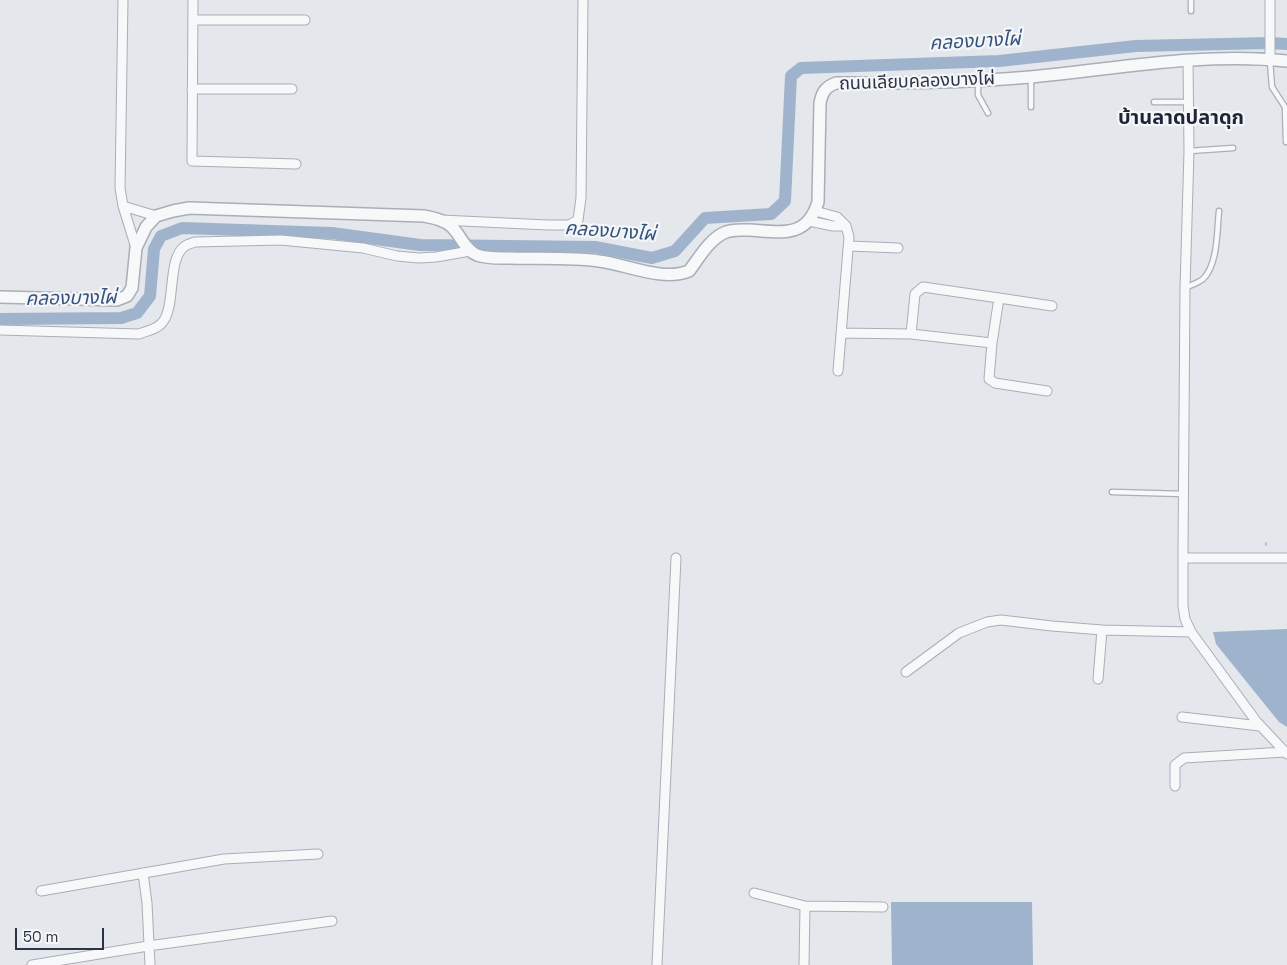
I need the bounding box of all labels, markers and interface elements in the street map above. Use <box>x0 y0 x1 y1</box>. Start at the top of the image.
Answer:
water label: คลองบางไผ่ <box>929 28 1021 56</box>
street label: ถนนเลียบคลองบางไผ่ <box>839 68 995 96</box>
district label: บ้านลาดปลาดุก <box>1118 107 1244 131</box>
water label: คลองบางไผ่ <box>564 217 656 247</box>
water label: คลองบางไผ่ <box>25 287 117 311</box>
scale bar <box>18 918 106 950</box>
text: 50 m <box>23 927 58 946</box>

